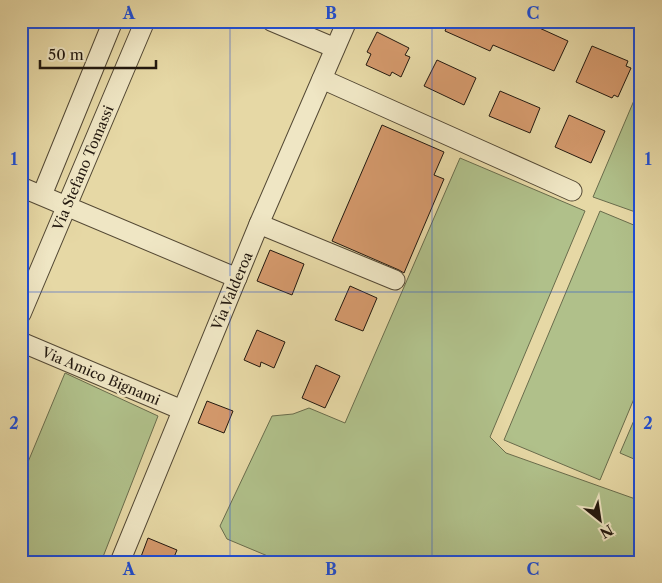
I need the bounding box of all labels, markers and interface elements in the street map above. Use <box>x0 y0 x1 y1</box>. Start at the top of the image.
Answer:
text: A <box>122 3 136 23</box>
text: B <box>325 3 337 23</box>
text: C <box>527 3 539 23</box>
scale bar <box>40 38 156 70</box>
text: 50 m <box>48 45 84 64</box>
street label: Via Stefano Tomassi <box>48 103 117 234</box>
text: 1 <box>10 149 18 169</box>
text: 1 <box>644 149 652 169</box>
street label: Via Valderoa <box>207 249 257 334</box>
street label: Via Amico Bignami <box>38 343 163 409</box>
text: 2 <box>9 413 19 433</box>
text: 2 <box>643 413 653 433</box>
north arrow <box>574 496 624 546</box>
text: N <box>597 520 616 542</box>
text: A <box>122 559 136 579</box>
text: B <box>325 559 337 579</box>
text: C <box>527 559 539 579</box>

